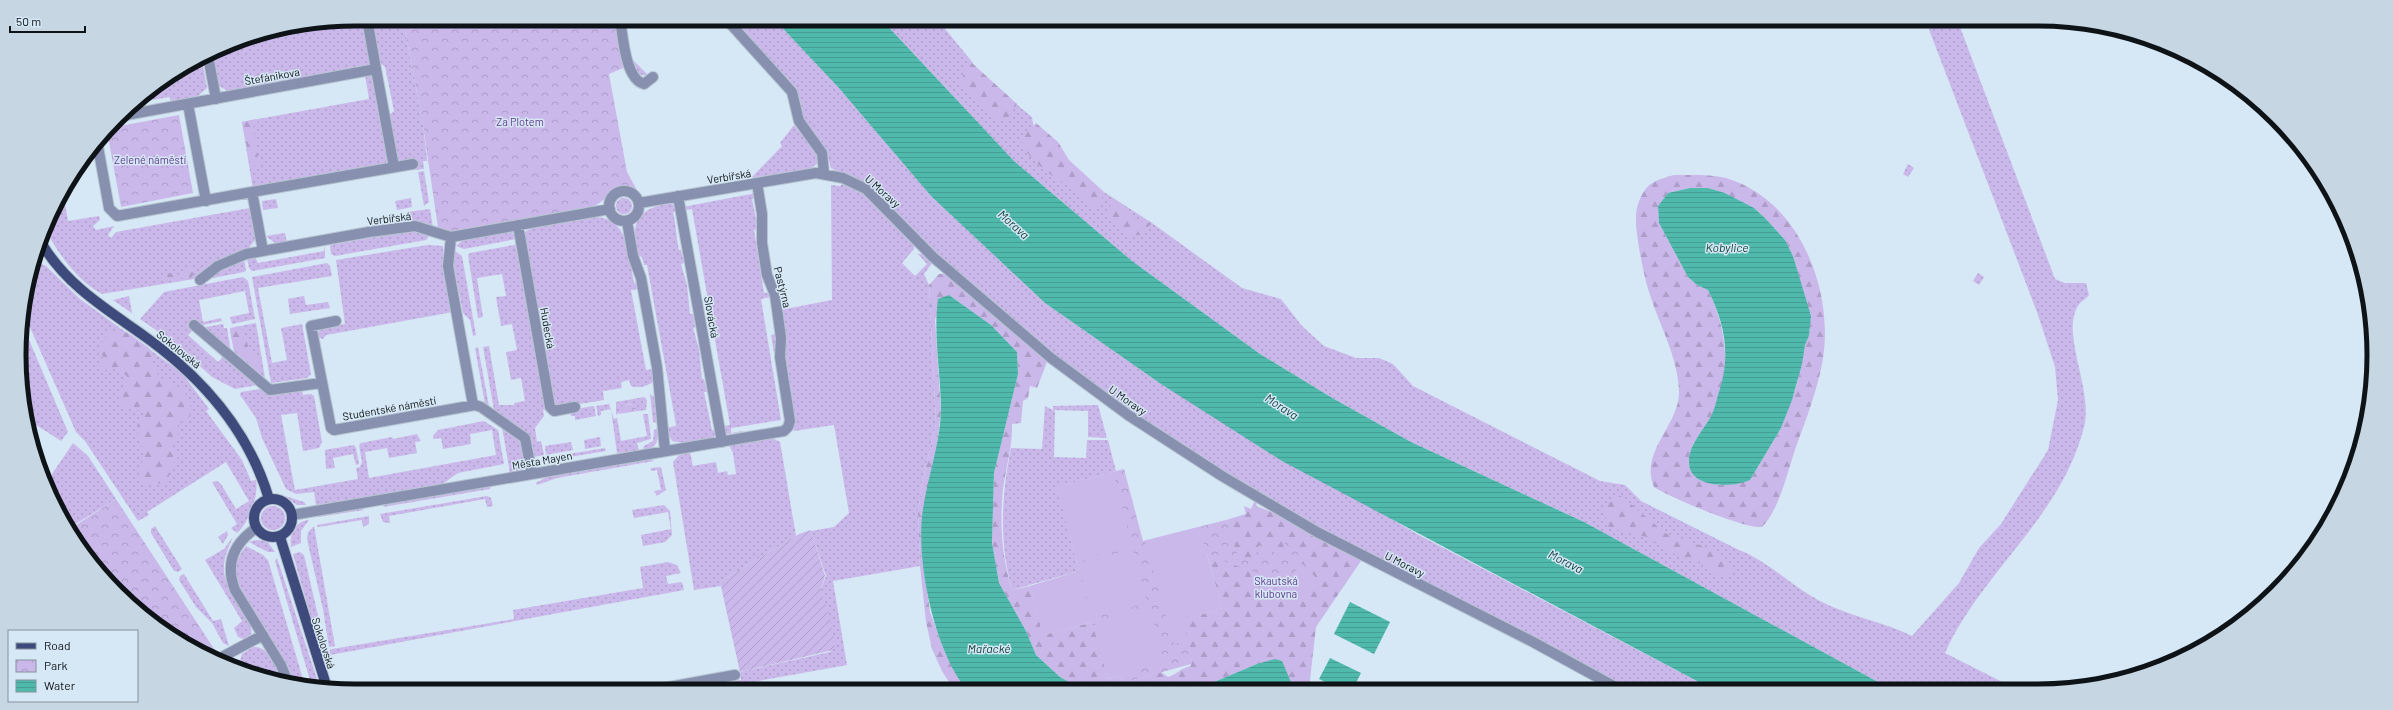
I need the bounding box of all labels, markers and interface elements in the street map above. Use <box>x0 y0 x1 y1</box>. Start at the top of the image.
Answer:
scale bar <box>10 8 85 34</box>
text: 50 m <box>16 14 41 28</box>
street label: Štefánikova <box>243 65 301 87</box>
park label: Za Plotem <box>496 115 544 128</box>
park label: Zelené náměstí <box>114 153 187 166</box>
street label: Verbířská <box>706 166 752 186</box>
street label: U Moravy <box>863 172 903 210</box>
water label: Morava <box>996 207 1032 241</box>
street label: Verbířská <box>366 209 412 227</box>
water label: Kobylice <box>1706 240 1748 254</box>
street label: Pastýrna <box>772 265 794 309</box>
street label: Slovácká <box>702 295 722 339</box>
street label: Hudecká <box>538 306 558 350</box>
street label: Sokolovská <box>154 327 204 371</box>
street label: U Moravy <box>1107 382 1149 418</box>
water label: Morava <box>1263 390 1301 422</box>
street label: Studentské náměstí <box>341 393 437 423</box>
street label: Města Mayen <box>511 448 573 472</box>
water label: Morava <box>1546 546 1586 576</box>
street label: U Moravy <box>1383 548 1427 580</box>
park label: Skautská klubovna <box>1254 574 1298 600</box>
street label: Sokolovská <box>310 616 338 670</box>
legend <box>8 630 138 702</box>
text: Road <box>44 638 71 652</box>
water label: Mařacké <box>968 641 1010 655</box>
text: Park <box>44 658 68 672</box>
text: Water <box>44 678 76 692</box>

